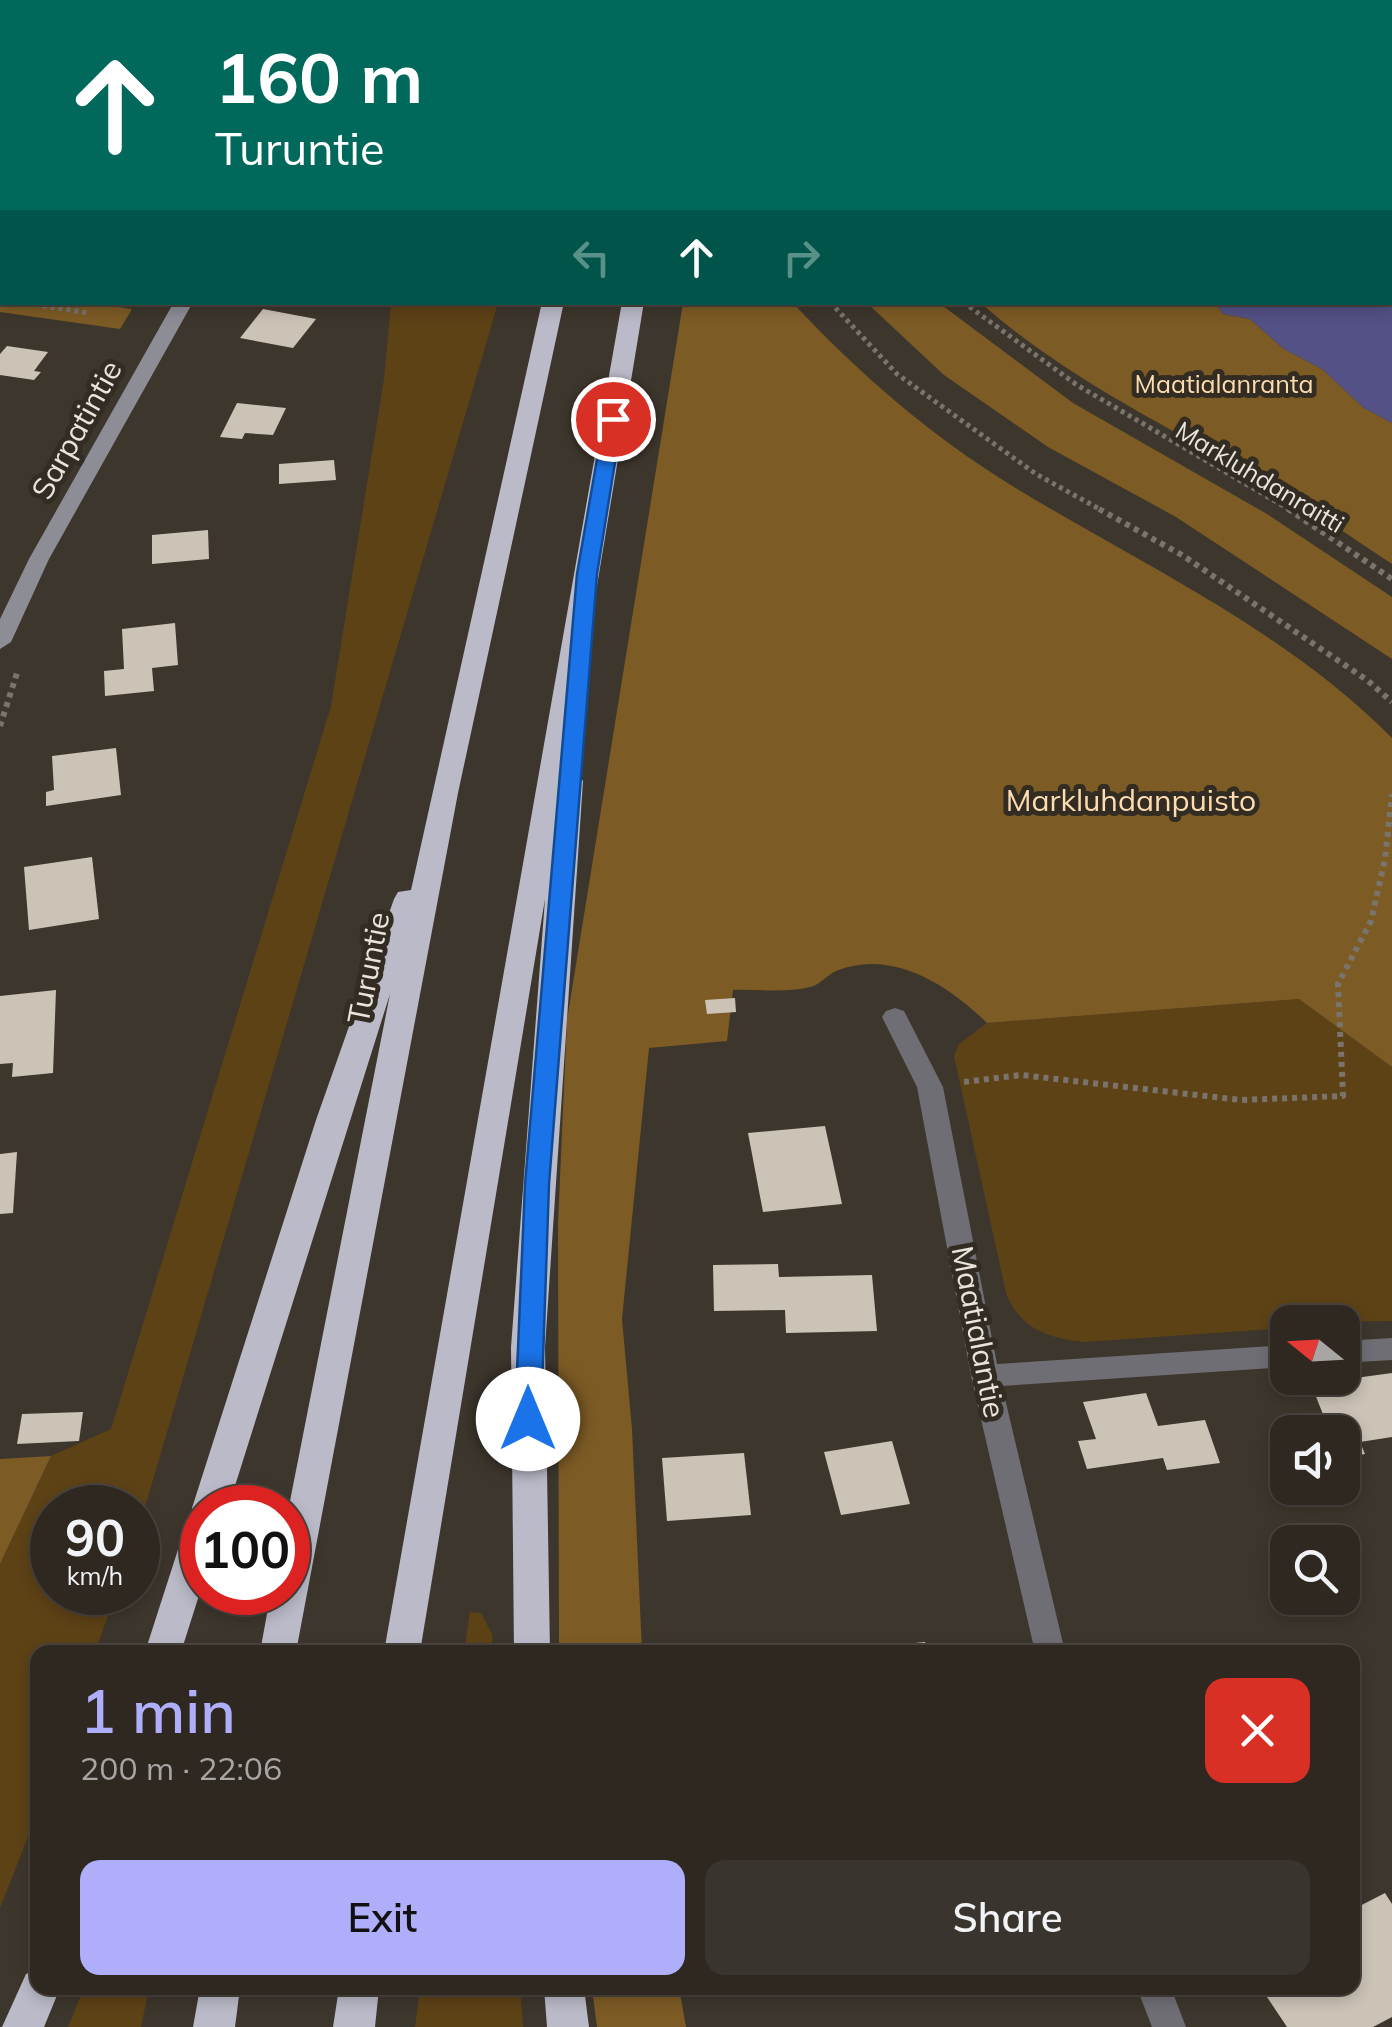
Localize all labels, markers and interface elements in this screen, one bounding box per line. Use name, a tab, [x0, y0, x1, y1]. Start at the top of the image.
text: 160 m	[215, 33, 423, 121]
icon: ahead	[50, 40, 180, 170]
text: Turuntie	[215, 120, 385, 176]
icon: left	[564, 230, 619, 285]
icon: ahead	[669, 230, 724, 285]
icon: right	[774, 230, 829, 285]
street label: Sarpatintie	[22, 353, 130, 506]
park label: Maatialanranta	[1134, 368, 1314, 399]
pin	[571, 377, 656, 462]
icon: arrive	[586, 392, 641, 447]
street label: Markluhdanraitti	[1170, 414, 1350, 539]
park label: Markluhdanpuisto	[1006, 781, 1256, 819]
street label: Turuntie	[339, 909, 397, 1027]
street label: Maatialantie	[944, 1243, 1014, 1421]
north arrow	[1270, 1305, 1360, 1395]
map controls	[1270, 1305, 1360, 1615]
position arrow	[476, 1367, 580, 1471]
button: sound	[1270, 1415, 1360, 1505]
speed limit sign: 100	[180, 1485, 310, 1615]
text: 90	[65, 1506, 125, 1569]
button: search	[1270, 1525, 1360, 1615]
text: km/h	[67, 1560, 123, 1591]
text: 1 min	[80, 1673, 236, 1748]
button: close	[1205, 1678, 1310, 1783]
text: 200 m · 22:06	[80, 1748, 282, 1788]
button: Exit	[80, 1860, 685, 1975]
button: Share	[705, 1860, 1310, 1975]

